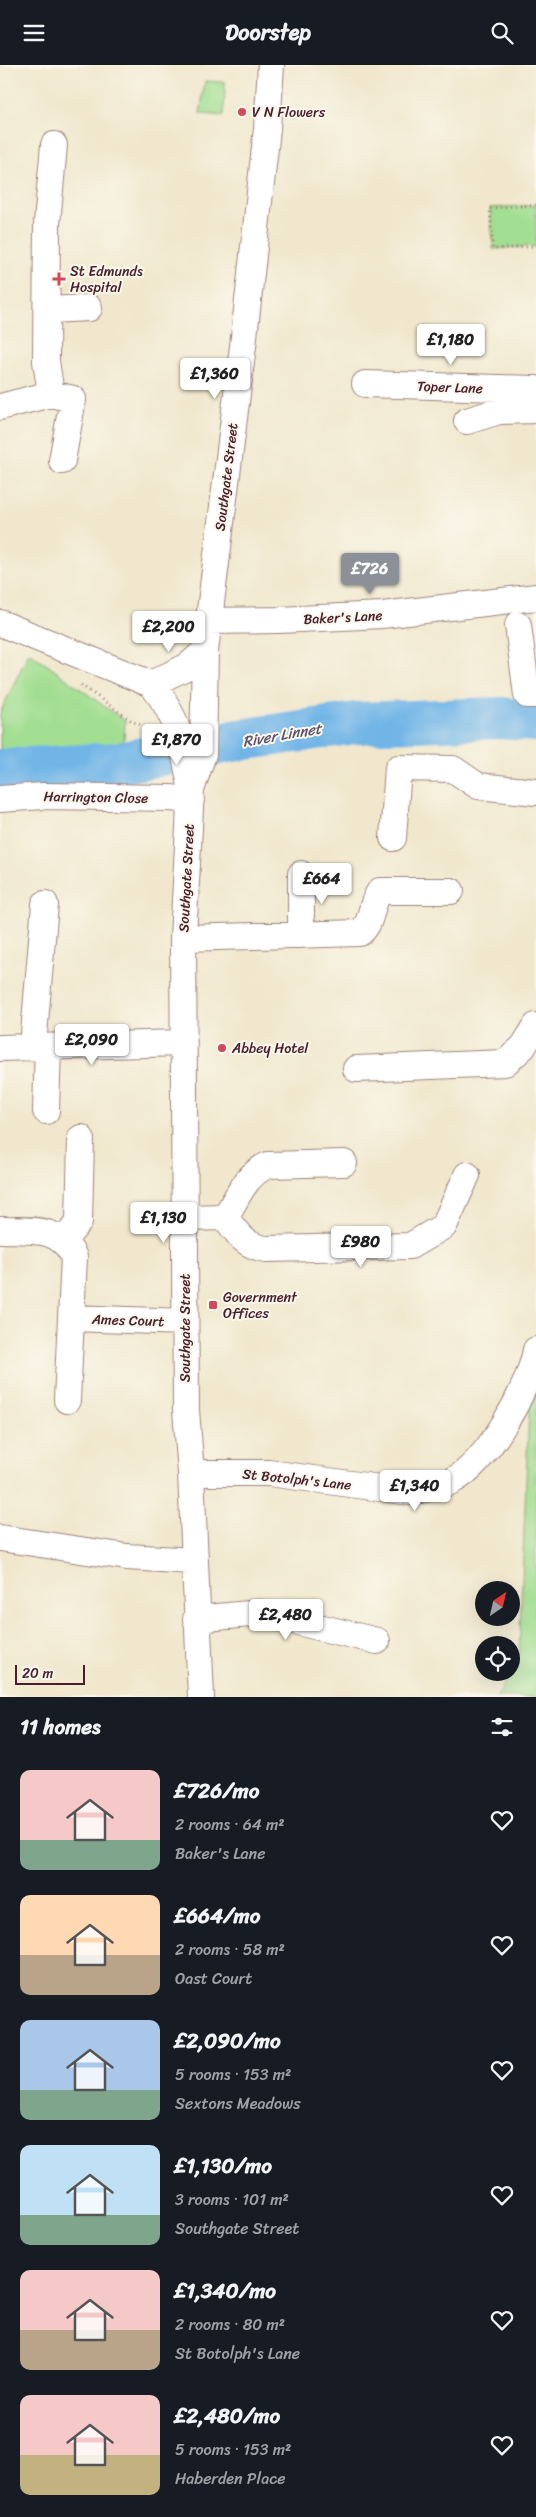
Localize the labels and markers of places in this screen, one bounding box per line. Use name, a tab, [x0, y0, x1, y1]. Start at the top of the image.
place label: V N Flowers	[252, 100, 326, 125]
marker: V N Flowers	[236, 106, 248, 118]
place label: St Edmunds Hospital	[70, 259, 143, 300]
marker: St Edmunds Hospital	[52, 272, 66, 286]
pin: £1,180	[410, 323, 492, 366]
pin: £1,360	[174, 357, 256, 400]
pin: £726	[340, 553, 400, 595]
pin: £2,200	[128, 611, 210, 653]
pin: £1,870	[136, 723, 218, 766]
pin: £664	[292, 863, 352, 905]
pin: £2,090	[51, 1023, 133, 1066]
place label: Abbey Hotel	[231, 1036, 309, 1061]
marker: Abbey Hotel	[216, 1042, 228, 1054]
pin: £1,130	[123, 1201, 205, 1244]
pin: £980	[331, 1225, 391, 1268]
place label: Government Offices	[223, 1285, 298, 1326]
marker: Government Offices	[207, 1299, 219, 1311]
pin: £1,340	[374, 1469, 456, 1512]
pin: £2,480	[245, 1599, 327, 1641]

